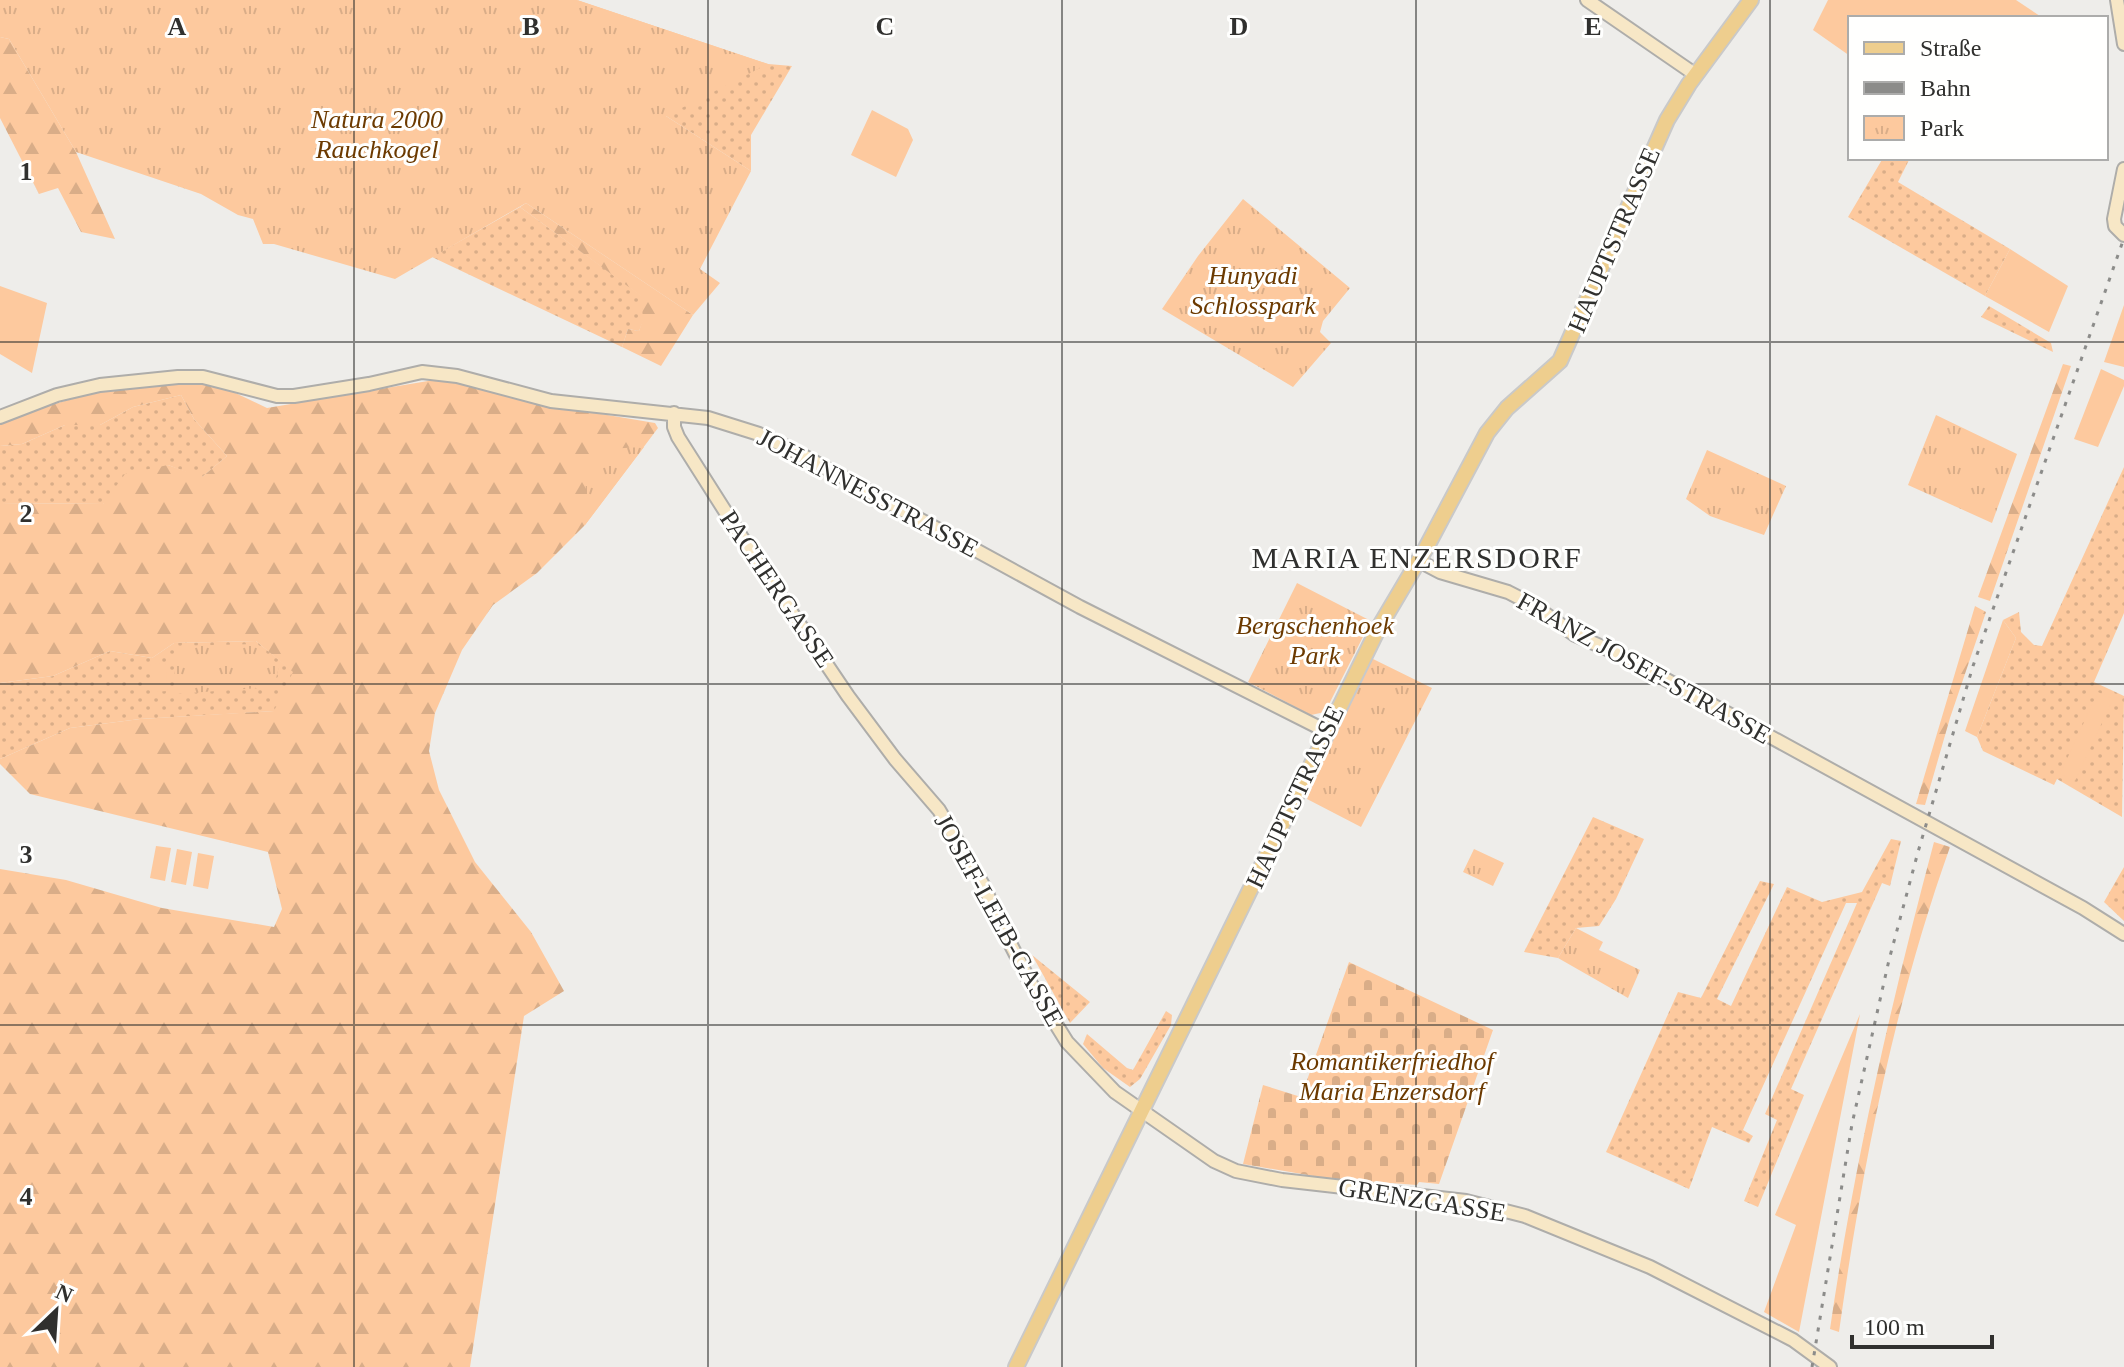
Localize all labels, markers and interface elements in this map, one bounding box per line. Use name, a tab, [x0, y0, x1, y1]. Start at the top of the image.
text: A	[168, 12, 187, 41]
text: B	[522, 12, 540, 41]
text: C	[876, 12, 894, 41]
text: D	[1230, 12, 1248, 41]
text: E	[1584, 12, 1602, 41]
legend	[1848, 16, 2108, 160]
text: Straße	[1920, 35, 1981, 61]
text: Bahn	[1920, 75, 1971, 101]
park label: Natura 2000 Rauchkogel	[310, 105, 443, 164]
text: Park	[1920, 115, 1964, 141]
street label: HAUPTSTRASSE	[1562, 143, 1666, 337]
text: 1	[20, 157, 33, 186]
park label: Hunyadi Schlosspark	[1190, 261, 1316, 320]
street label: JOHANNESSTRASSE	[753, 423, 983, 563]
text: 2	[20, 499, 33, 528]
street label: PACHERGASSE	[714, 505, 840, 673]
district label: MARIA ENZERSDORF	[1251, 541, 1583, 574]
street label: FRANZ JOSEF-STRASSE	[1512, 586, 1776, 750]
park label: Bergschenhoek Park	[1236, 611, 1394, 670]
street label: HAUPTSTRASSE	[1240, 701, 1350, 893]
street label: JOSEF-LEEB-GASSE	[929, 809, 1069, 1031]
text: 3	[20, 840, 33, 869]
park label: Romantikerfriedhof Maria Enzersdorf	[1289, 1047, 1498, 1106]
street label: GRENZGASSE	[1336, 1172, 1508, 1228]
text: 4	[20, 1182, 33, 1211]
north arrow	[16, 1271, 96, 1351]
text: N	[52, 1279, 77, 1308]
scale bar	[1852, 1299, 1992, 1349]
text: 100 m	[1864, 1314, 1925, 1340]

